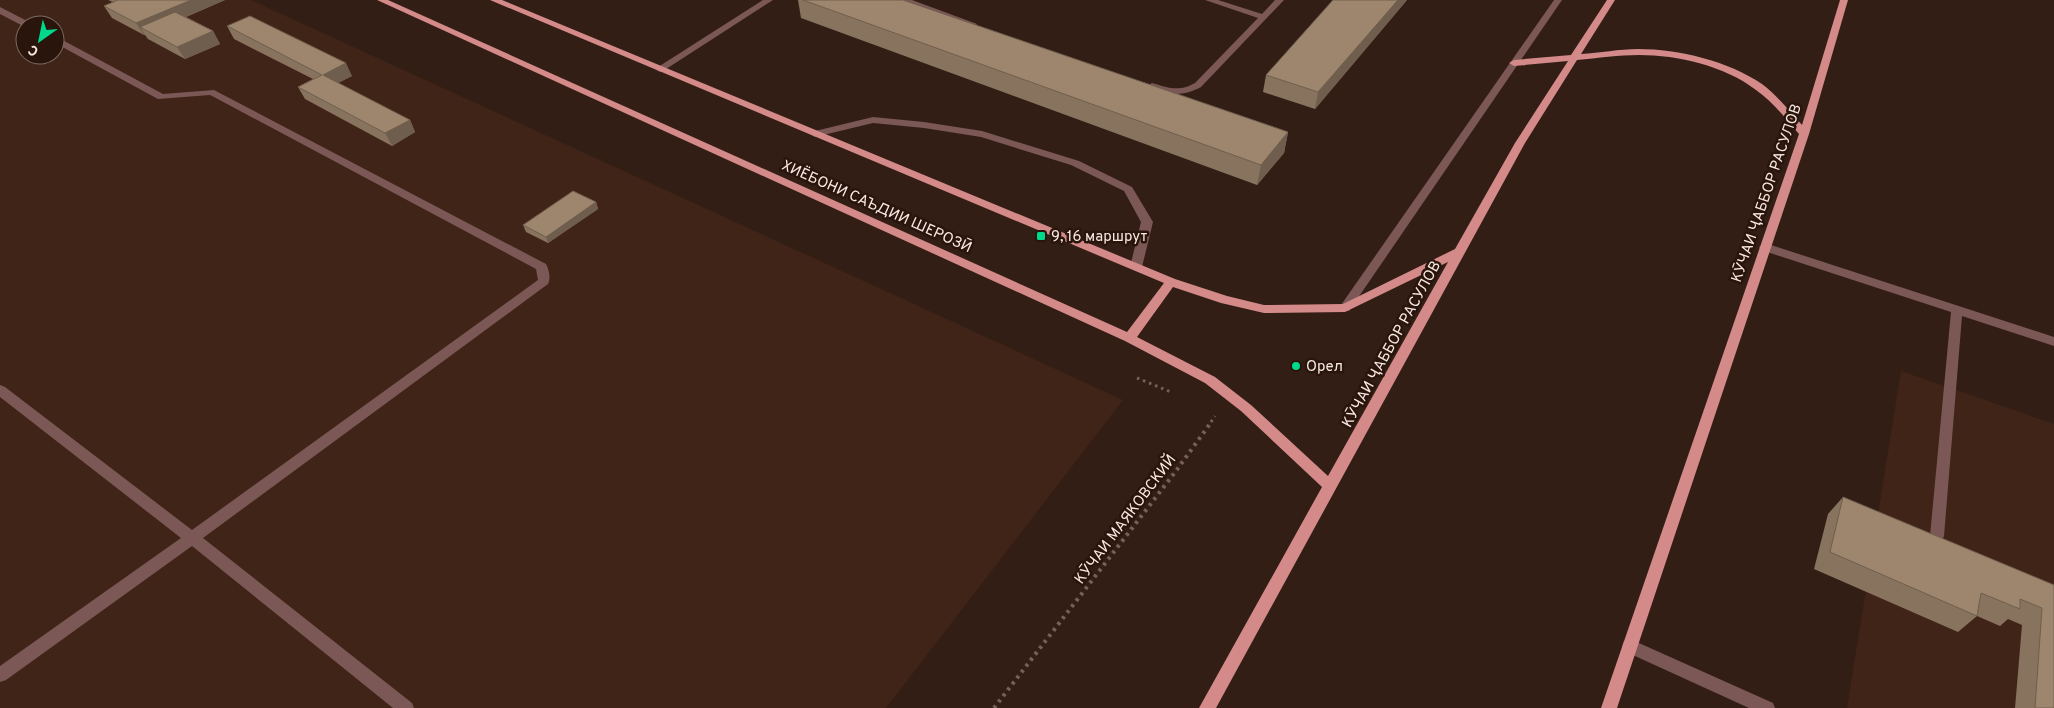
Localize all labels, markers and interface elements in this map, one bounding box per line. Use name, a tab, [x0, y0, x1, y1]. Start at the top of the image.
north arrow	[15, 15, 65, 65]
text: С	[25, 40, 42, 59]
street label: КӮЧАИ ҶАББОР РАСУЛОВ	[1727, 101, 1807, 285]
street label: ХИЁБОНИ САЪДИИ ШЕРОЗӢ	[778, 156, 975, 258]
place label: 9, 16 маршрут	[1051, 228, 1148, 247]
marker: 9, 16 маршрут	[1035, 230, 1047, 242]
street label: КӮЧАИ ҶАББОР РАСУЛОВ	[1338, 258, 1446, 431]
place label: Орел	[1306, 358, 1343, 377]
marker: Орел	[1290, 360, 1302, 372]
street label: КӮЧАИ МАЯКОВСКИЙ	[1070, 450, 1181, 589]

